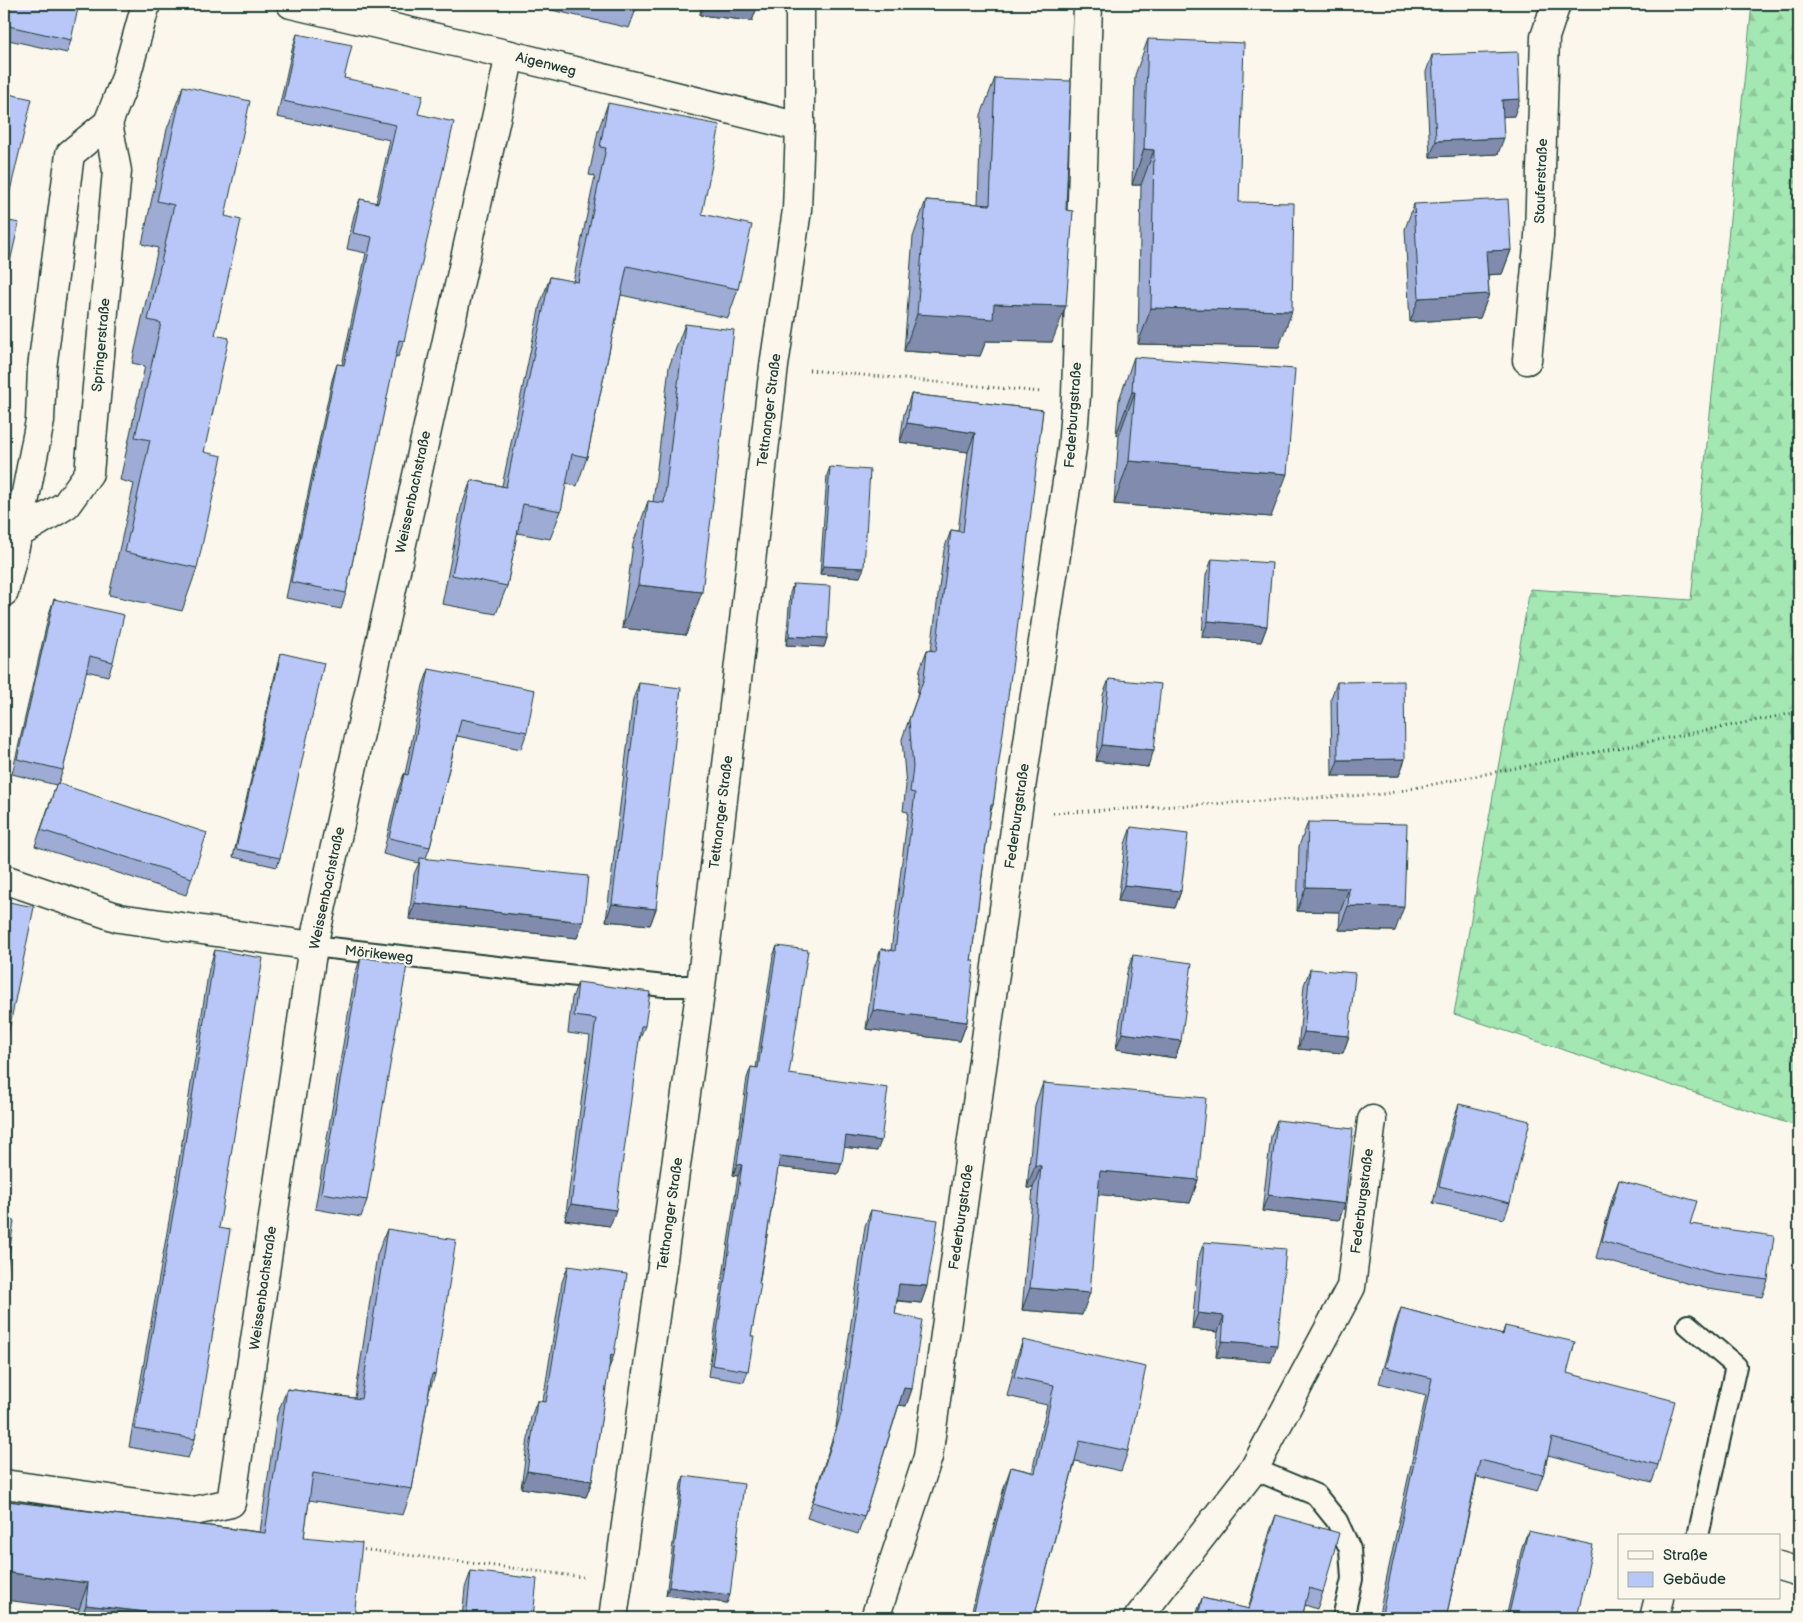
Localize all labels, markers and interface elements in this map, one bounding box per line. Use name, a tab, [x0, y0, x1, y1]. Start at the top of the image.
street label: Aigenweg	[514, 48, 578, 80]
street label: Stauferstraße	[1531, 138, 1551, 224]
street label: Springerstraße	[88, 297, 114, 393]
street label: Tettnanger Straße	[754, 352, 784, 468]
street label: Federburgstraße	[1061, 362, 1085, 468]
street label: Weissenbachstraße	[392, 429, 434, 555]
street label: Tettnanger Straße	[706, 754, 736, 870]
street label: Federburgstraße	[1001, 762, 1033, 870]
street label: Weissenbachstraße	[306, 825, 348, 951]
street label: Mörikeweg	[344, 942, 414, 966]
street label: Federburgstraße	[1347, 1147, 1377, 1255]
street label: Tettnanger Straße	[654, 1156, 686, 1272]
street label: Federburgstraße	[945, 1163, 977, 1271]
street label: Weissenbachstraße	[246, 1225, 280, 1351]
legend	[1618, 1534, 1780, 1600]
text: Straße	[1663, 1546, 1708, 1565]
text: Gebäude	[1663, 1570, 1726, 1589]

